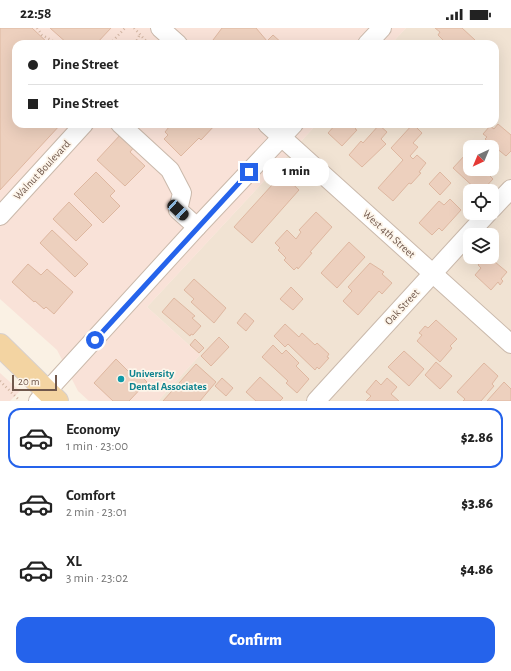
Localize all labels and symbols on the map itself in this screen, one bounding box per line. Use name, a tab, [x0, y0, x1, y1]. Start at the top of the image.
street label: Walnut Boulevard	[12, 138, 72, 202]
north arrow	[463, 140, 499, 176]
callout: 1 min	[263, 158, 329, 186]
route end	[240, 163, 258, 181]
car	[165, 197, 191, 223]
street label: West 4th Street	[361, 208, 418, 261]
street label: Oak Street	[383, 287, 422, 327]
route start	[86, 331, 104, 349]
place label: University Dental Associates	[129, 368, 207, 392]
scale bar	[12, 373, 57, 392]
marker: University Dental Associates	[116, 374, 126, 384]

